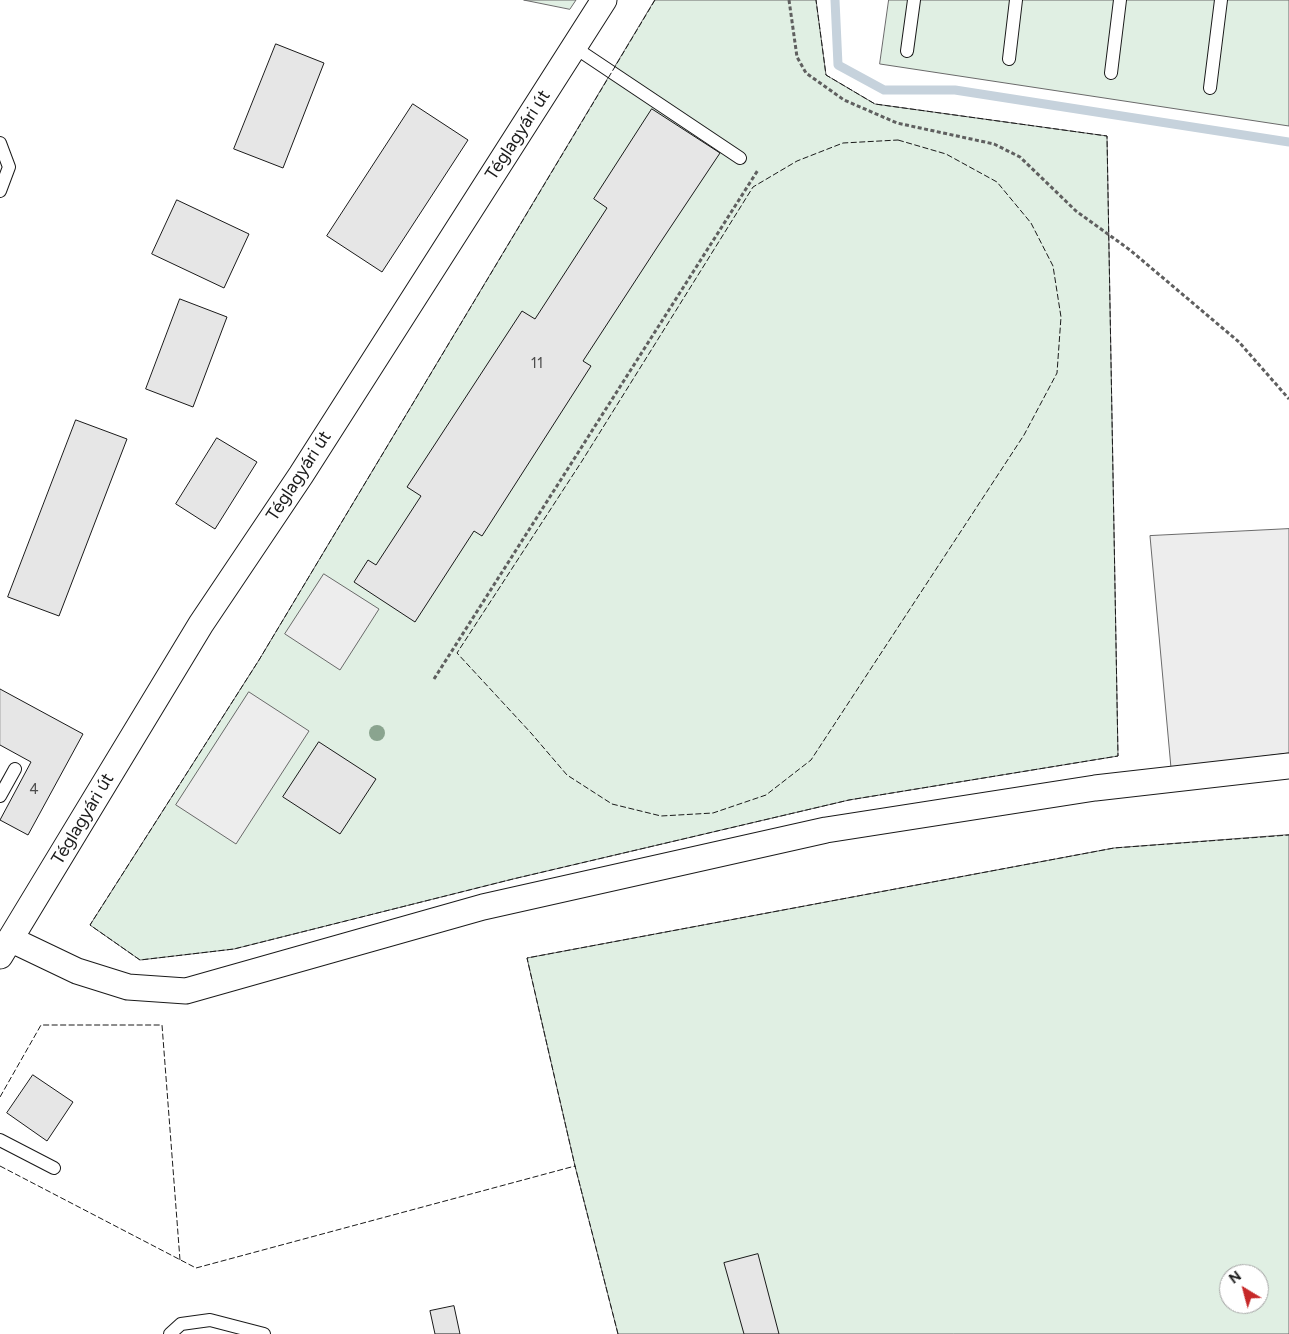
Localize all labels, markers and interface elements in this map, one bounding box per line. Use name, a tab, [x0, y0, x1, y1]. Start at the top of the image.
street label: Téglagyári út	[481, 86, 555, 184]
house number: 11	[531, 355, 543, 373]
street label: Téglagyári út	[262, 427, 336, 525]
street label: Téglagyári út	[47, 769, 119, 869]
house number: 4	[29, 781, 39, 799]
north arrow	[1219, 1264, 1269, 1314]
text: N	[1226, 1267, 1245, 1287]

